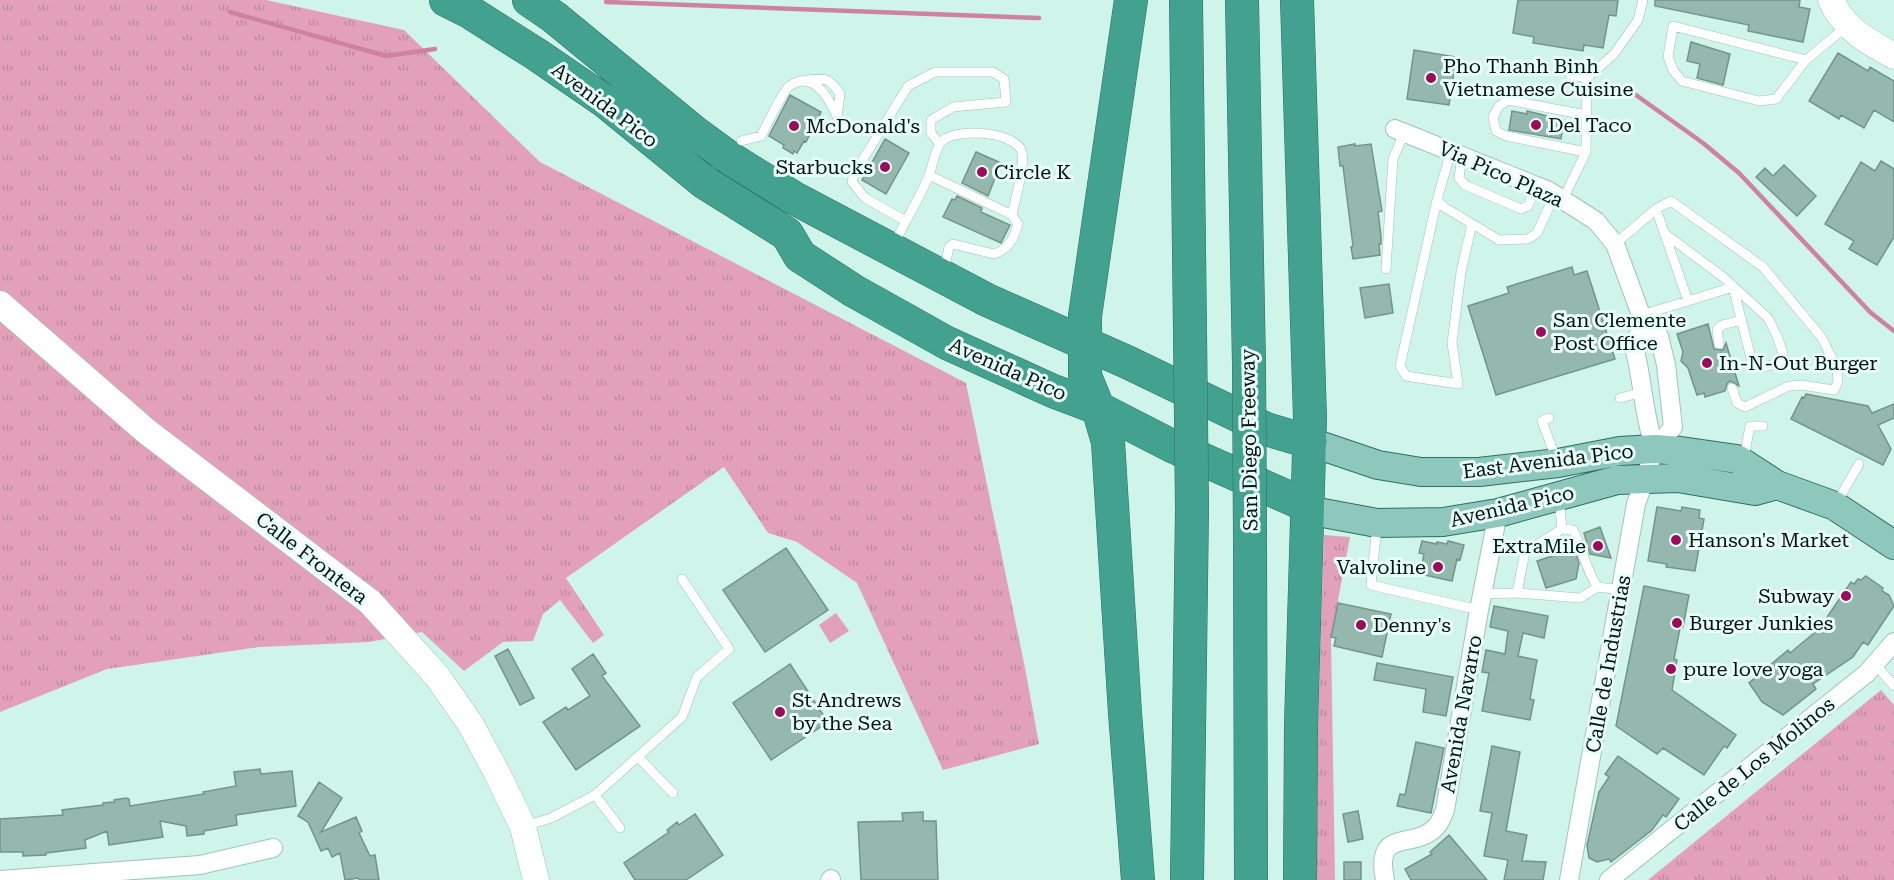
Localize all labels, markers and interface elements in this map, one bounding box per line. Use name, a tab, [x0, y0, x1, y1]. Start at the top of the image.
place label: Pho Thanh Binh Vietnamese Cuisine	[1443, 54, 1633, 101]
street label: Avenida Pico	[547, 57, 663, 153]
marker: Pho Thanh Binh Vietnamese Cuisine	[1424, 71, 1438, 85]
place label: Del Taco	[1548, 113, 1632, 137]
place label: McDonald's	[806, 114, 920, 138]
marker: Del Taco	[1529, 118, 1543, 132]
marker: McDonald's	[787, 119, 801, 133]
street label: Via Pico Plaza	[1435, 136, 1567, 212]
place label: Starbucks	[776, 155, 873, 179]
marker: Starbucks	[878, 160, 892, 174]
place label: Circle K	[994, 160, 1071, 184]
marker: Circle K	[975, 165, 989, 179]
place label: San Clemente Post Office	[1553, 308, 1686, 355]
marker: San Clemente Post Office	[1534, 325, 1548, 339]
street label: Avenida Pico	[945, 332, 1071, 406]
street label: San Diego Freeway	[1235, 348, 1263, 531]
place label: In-N-Out Burger	[1719, 351, 1878, 375]
marker: In-N-Out Burger	[1700, 356, 1714, 370]
street label: East Avenida Pico	[1461, 439, 1635, 483]
street label: Avenida Pico	[1448, 480, 1576, 532]
street label: Calle Frontera	[251, 507, 373, 609]
place label: Hanson's Market	[1688, 528, 1849, 552]
marker: Hanson's Market	[1669, 533, 1683, 547]
place label: ExtraMile	[1492, 534, 1586, 558]
marker: ExtraMile	[1591, 539, 1605, 553]
place label: Valvoline	[1336, 555, 1426, 579]
marker: Valvoline	[1431, 560, 1445, 574]
street label: Calle de Industrias	[1581, 573, 1635, 755]
place label: Subway	[1758, 584, 1834, 608]
marker: Subway	[1839, 589, 1853, 603]
place label: Burger Junkies	[1689, 611, 1833, 635]
place label: Denny's	[1373, 613, 1451, 637]
marker: Burger Junkies	[1670, 616, 1684, 630]
marker: Denny's	[1354, 618, 1368, 632]
street label: Avenida Navarro	[1435, 633, 1487, 795]
place label: pure love yoga	[1683, 657, 1824, 681]
marker: pure love yoga	[1664, 662, 1678, 676]
place label: St Andrews by the Sea	[792, 688, 901, 735]
street label: Calle de Los Molinos	[1669, 692, 1839, 836]
marker: St Andrews by the Sea	[773, 705, 787, 719]

